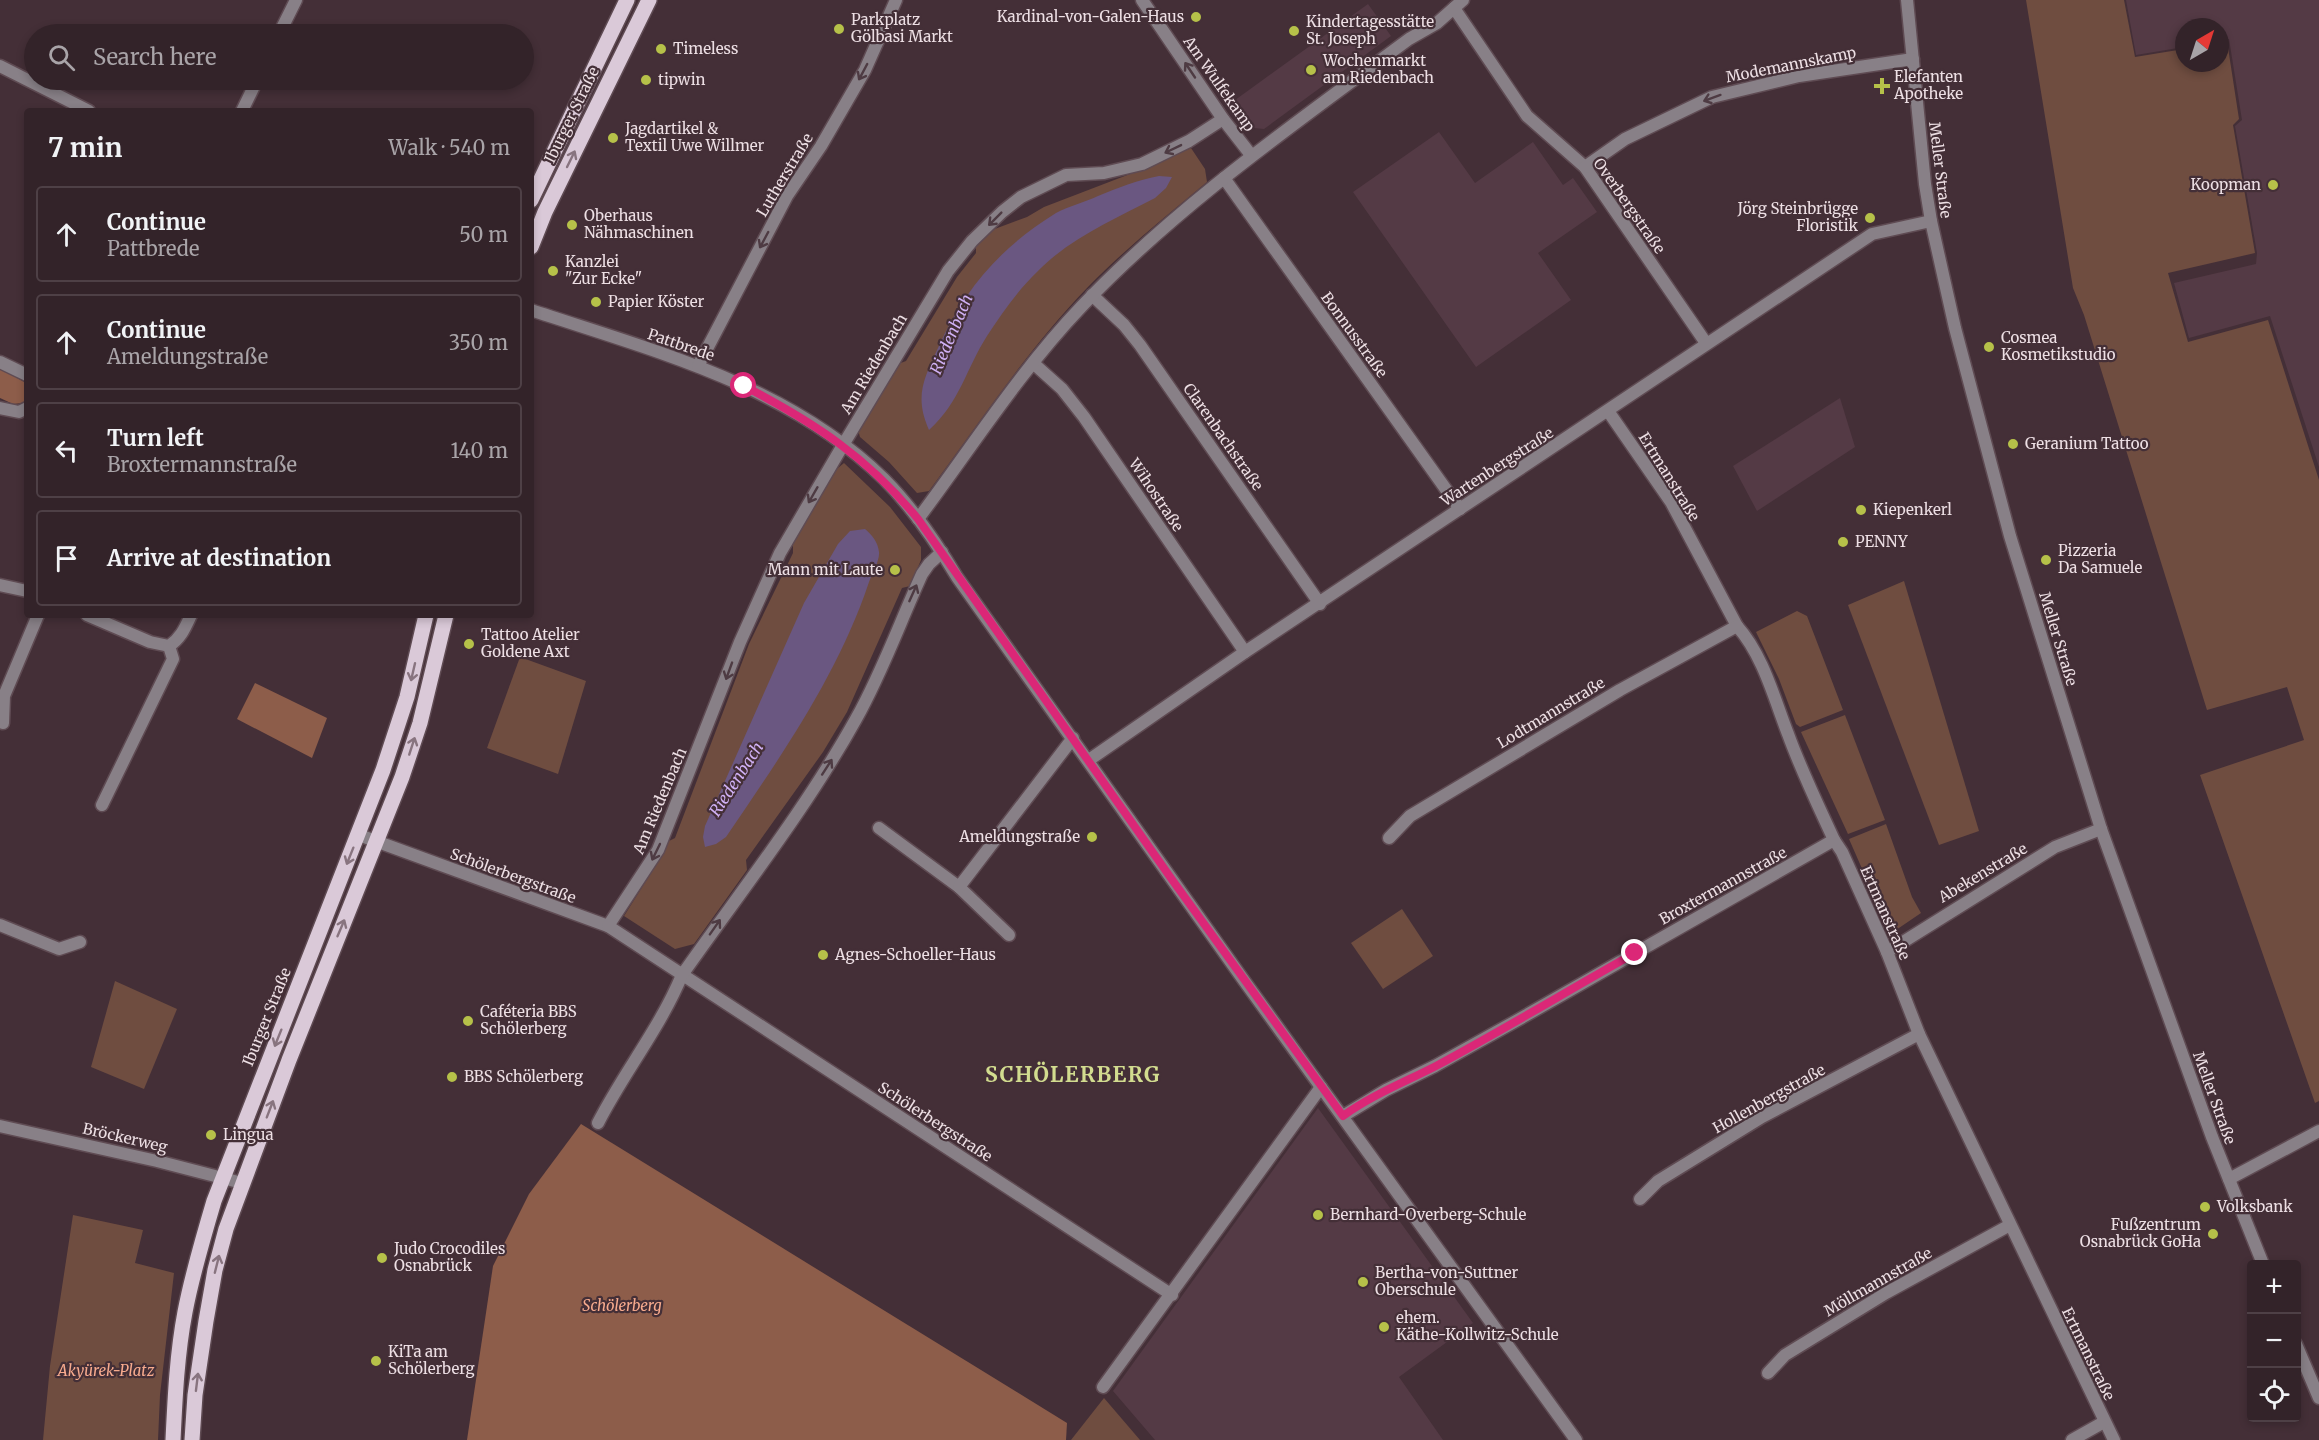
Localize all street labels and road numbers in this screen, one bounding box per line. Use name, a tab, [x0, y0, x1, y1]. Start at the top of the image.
street label: Am Wulfekamp	[1179, 31, 1259, 135]
street label: Modemannskamp	[1724, 43, 1858, 86]
street label: Iburger Straße	[540, 63, 603, 166]
street label: Meller Straße	[1925, 121, 1956, 219]
street label: Lutherstraße	[752, 129, 817, 220]
street label: Overbergstraße	[1589, 154, 1670, 257]
street label: Bonnusstraße	[1317, 288, 1392, 381]
street label: Am Riedenbach	[836, 310, 911, 418]
street label: Pattbrede	[645, 324, 717, 365]
street label: Clarenbachstraße	[1179, 379, 1268, 494]
street label: Wartenbergstraße	[1436, 423, 1557, 511]
street label: Ertmanstraße	[1635, 429, 1704, 525]
street label: Wihostraße	[1124, 454, 1188, 535]
street label: Meller Straße	[2035, 590, 2082, 688]
street label: Lodtmannstraße	[1493, 673, 1608, 752]
street label: Am Riedenbach	[628, 745, 691, 858]
street label: Abekenstraße	[1934, 839, 2031, 907]
street label: Broxtermannstraße	[1656, 843, 1790, 928]
street label: Schölerbergstraße	[448, 844, 579, 907]
street label: Ertmanstraße	[1856, 863, 1915, 963]
street label: Iburger Straße	[238, 965, 295, 1069]
street label: Meller Straße	[2189, 1049, 2240, 1147]
street label: Hollenbergstraße	[1709, 1060, 1828, 1137]
street label: Schölerbergstraße	[875, 1078, 996, 1166]
street label: Bröckerweg	[81, 1119, 169, 1157]
street label: Möllmannstraße	[1820, 1243, 1935, 1320]
street label: Ertmanstraße	[2058, 1304, 2119, 1403]

